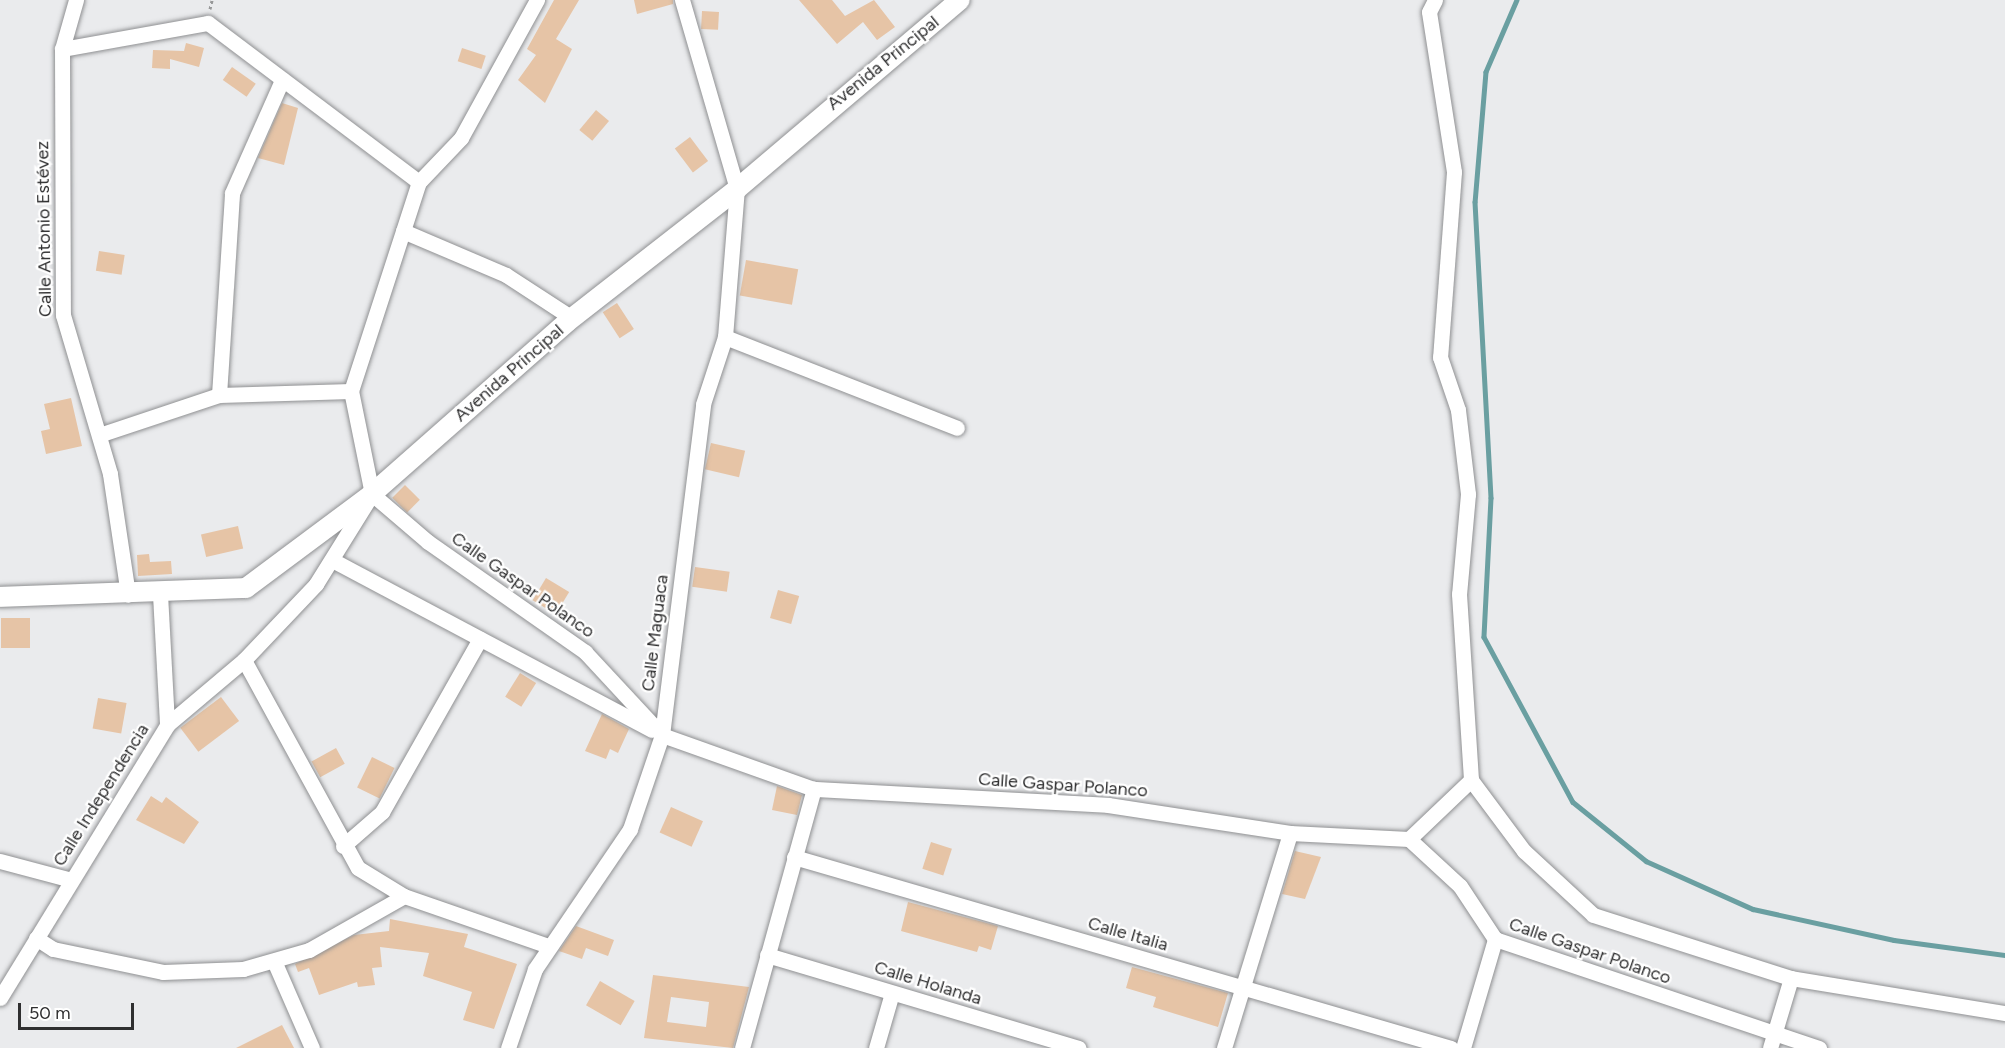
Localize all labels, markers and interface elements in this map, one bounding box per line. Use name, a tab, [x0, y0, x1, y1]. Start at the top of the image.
street label: Avenida Principal	[823, 11, 943, 115]
street label: Calle Antonio Estévez	[32, 141, 56, 317]
street label: Avenida Principal	[450, 320, 568, 426]
street label: Calle Gaspar Polanco	[447, 527, 599, 643]
street label: Calle Maguaca	[637, 573, 673, 693]
street label: Calle Independencia	[48, 720, 154, 870]
street label: Calle Gaspar Polanco	[977, 768, 1149, 802]
street label: Calle Italia	[1085, 912, 1171, 956]
street label: Calle Gaspar Polanco	[1506, 913, 1674, 989]
street label: Calle Holanda	[872, 956, 984, 1010]
scale bar	[21, 991, 136, 1029]
text: 50 m	[29, 1002, 71, 1024]

